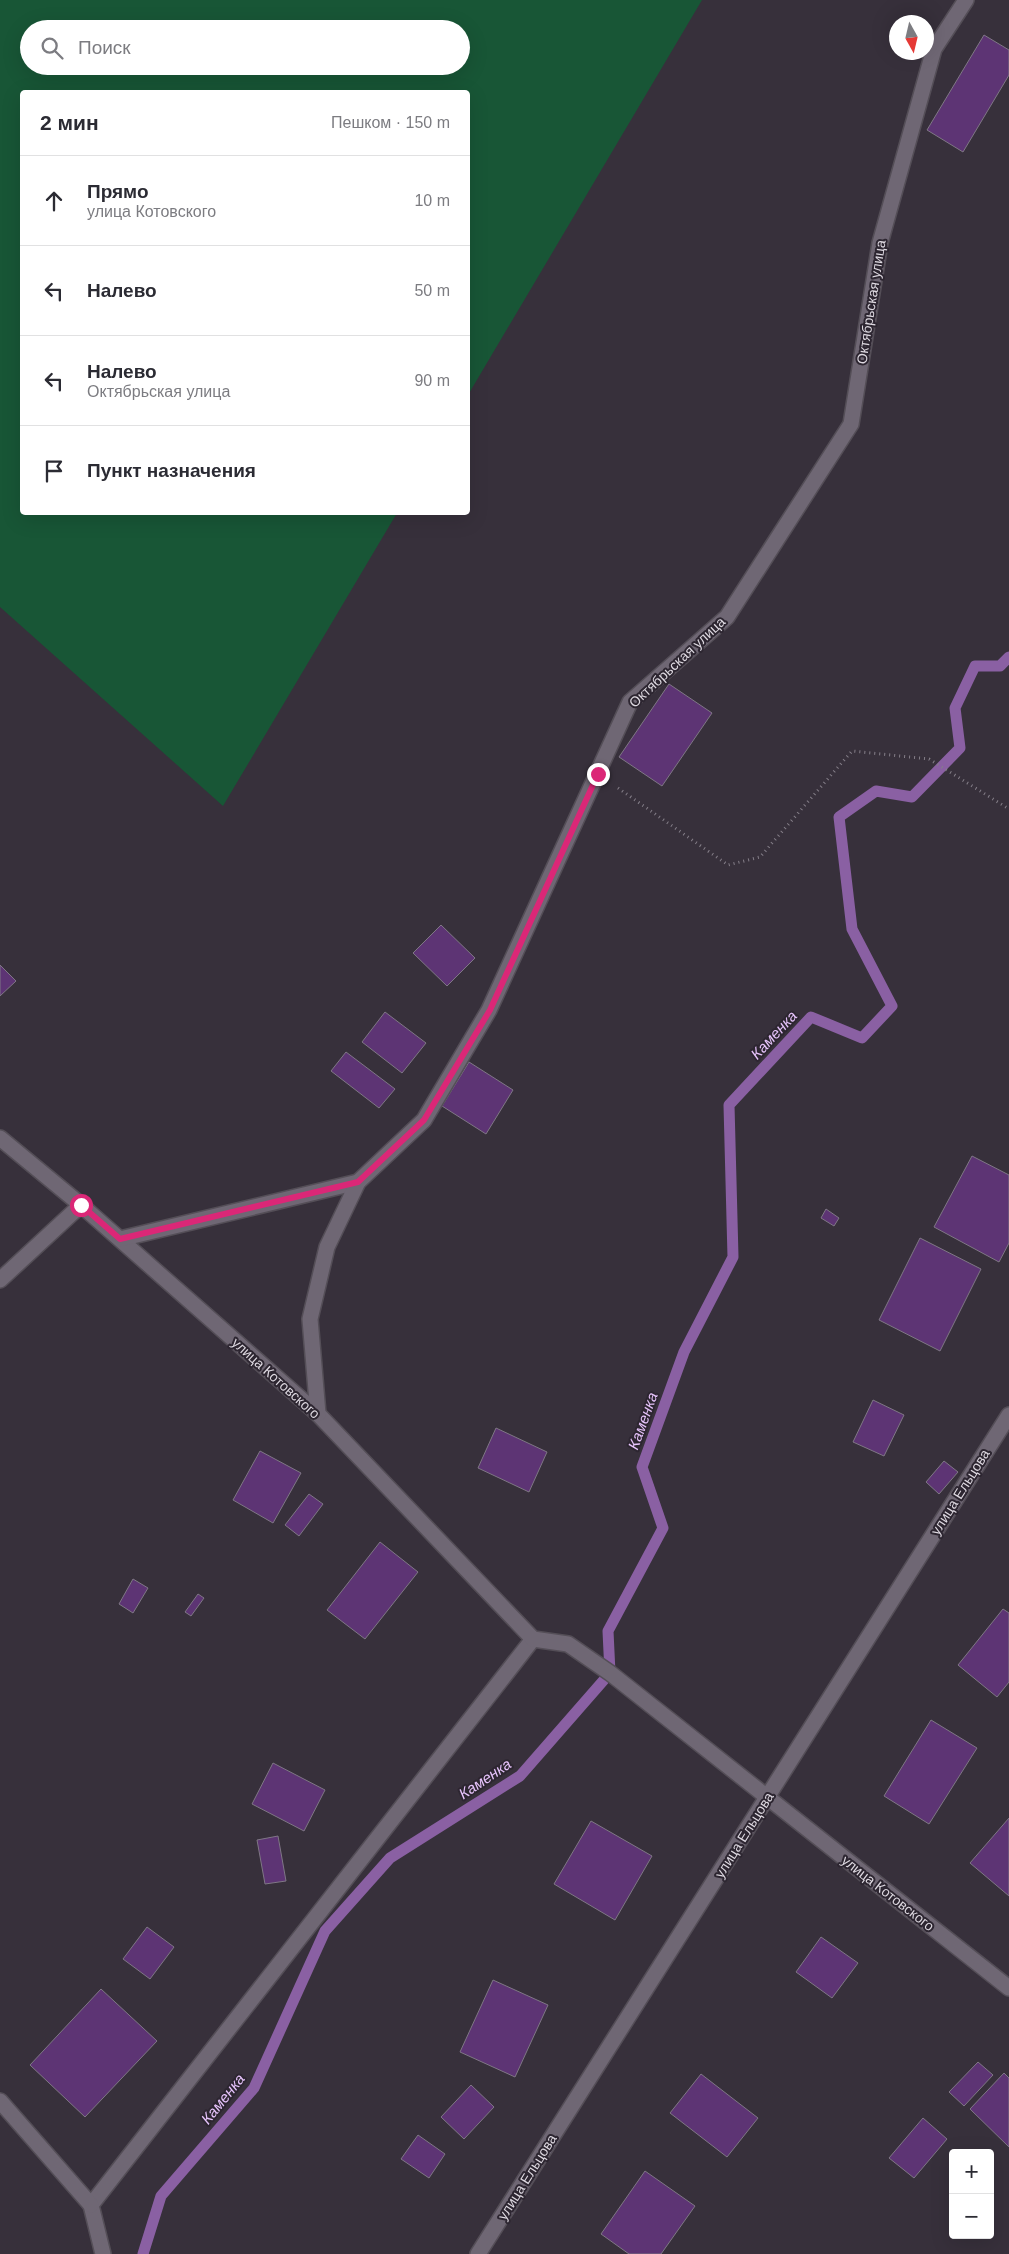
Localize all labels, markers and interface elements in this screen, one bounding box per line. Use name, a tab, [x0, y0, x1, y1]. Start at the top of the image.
north arrow	[889, 15, 934, 60]
search box	[20, 20, 470, 75]
icon: search	[38, 34, 66, 62]
text: Поиск	[78, 37, 131, 58]
text: 2 мин	[40, 111, 99, 134]
text: Пешком · 150 m	[331, 114, 450, 131]
text: Прямо	[87, 181, 149, 202]
icon: ahead	[40, 187, 68, 215]
text: 10 m	[414, 192, 450, 209]
text: улица Котовского	[87, 203, 216, 220]
street label: Октябрьская улица	[853, 239, 889, 365]
icon: left	[40, 277, 68, 305]
text: Налево	[87, 280, 157, 301]
text: 50 m	[414, 282, 450, 299]
text: Налево	[87, 361, 157, 382]
icon: left	[40, 367, 68, 395]
text: 90 m	[414, 372, 450, 389]
text: Октябрьская улица	[87, 383, 230, 400]
icon: arrive	[40, 457, 68, 485]
text: Пункт назначения	[87, 460, 256, 481]
street label: Октябрьская улица	[626, 613, 728, 711]
route end	[587, 763, 610, 786]
water label: Каменка	[747, 1007, 800, 1062]
route start	[70, 1194, 93, 1217]
street label: улица Котовского	[229, 1334, 323, 1422]
water label: Каменка	[624, 1390, 661, 1452]
street label: улица Ельцова	[927, 1446, 993, 1538]
water label: Каменка	[455, 1755, 514, 1802]
street label: улица Ельцова	[711, 1789, 777, 1881]
street label: улица Котовского	[839, 1852, 938, 1934]
water label: Каменка	[197, 2070, 248, 2127]
street label: улица Ельцова	[494, 2131, 560, 2223]
map controls	[949, 2149, 994, 2239]
button: +	[949, 2149, 994, 2194]
button: −	[949, 2194, 994, 2239]

